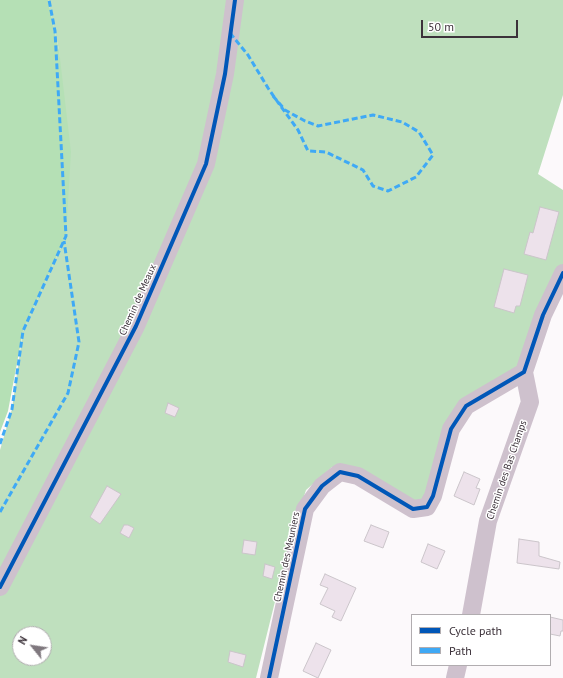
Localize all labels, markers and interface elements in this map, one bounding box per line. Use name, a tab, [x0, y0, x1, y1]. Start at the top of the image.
scale bar	[423, 12, 520, 38]
text: 50 m	[428, 19, 454, 34]
street label: Chemin de Meaux	[117, 262, 159, 338]
street label: Chemin des Bas Champs	[484, 419, 530, 521]
street label: Chemin des Meuniers	[272, 511, 302, 603]
legend	[411, 614, 551, 666]
text: Cycle path	[449, 623, 502, 638]
north arrow	[12, 626, 52, 666]
text: N	[15, 634, 30, 647]
text: Path	[449, 643, 472, 658]

